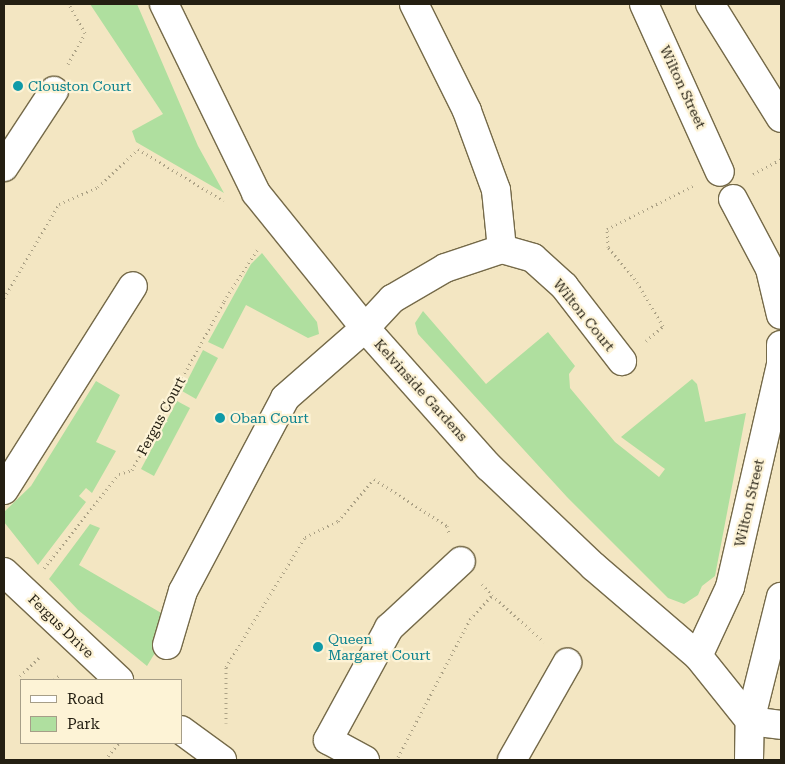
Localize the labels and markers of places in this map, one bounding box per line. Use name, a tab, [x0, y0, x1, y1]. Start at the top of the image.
place label: Clouston Court	[28, 78, 131, 94]
marker: Clouston Court	[12, 80, 24, 92]
place label: Oban Court	[230, 410, 309, 426]
marker: Oban Court	[214, 412, 226, 424]
place label: Queen Margaret Court	[328, 631, 430, 664]
marker: Queen Margaret Court	[312, 641, 324, 653]

